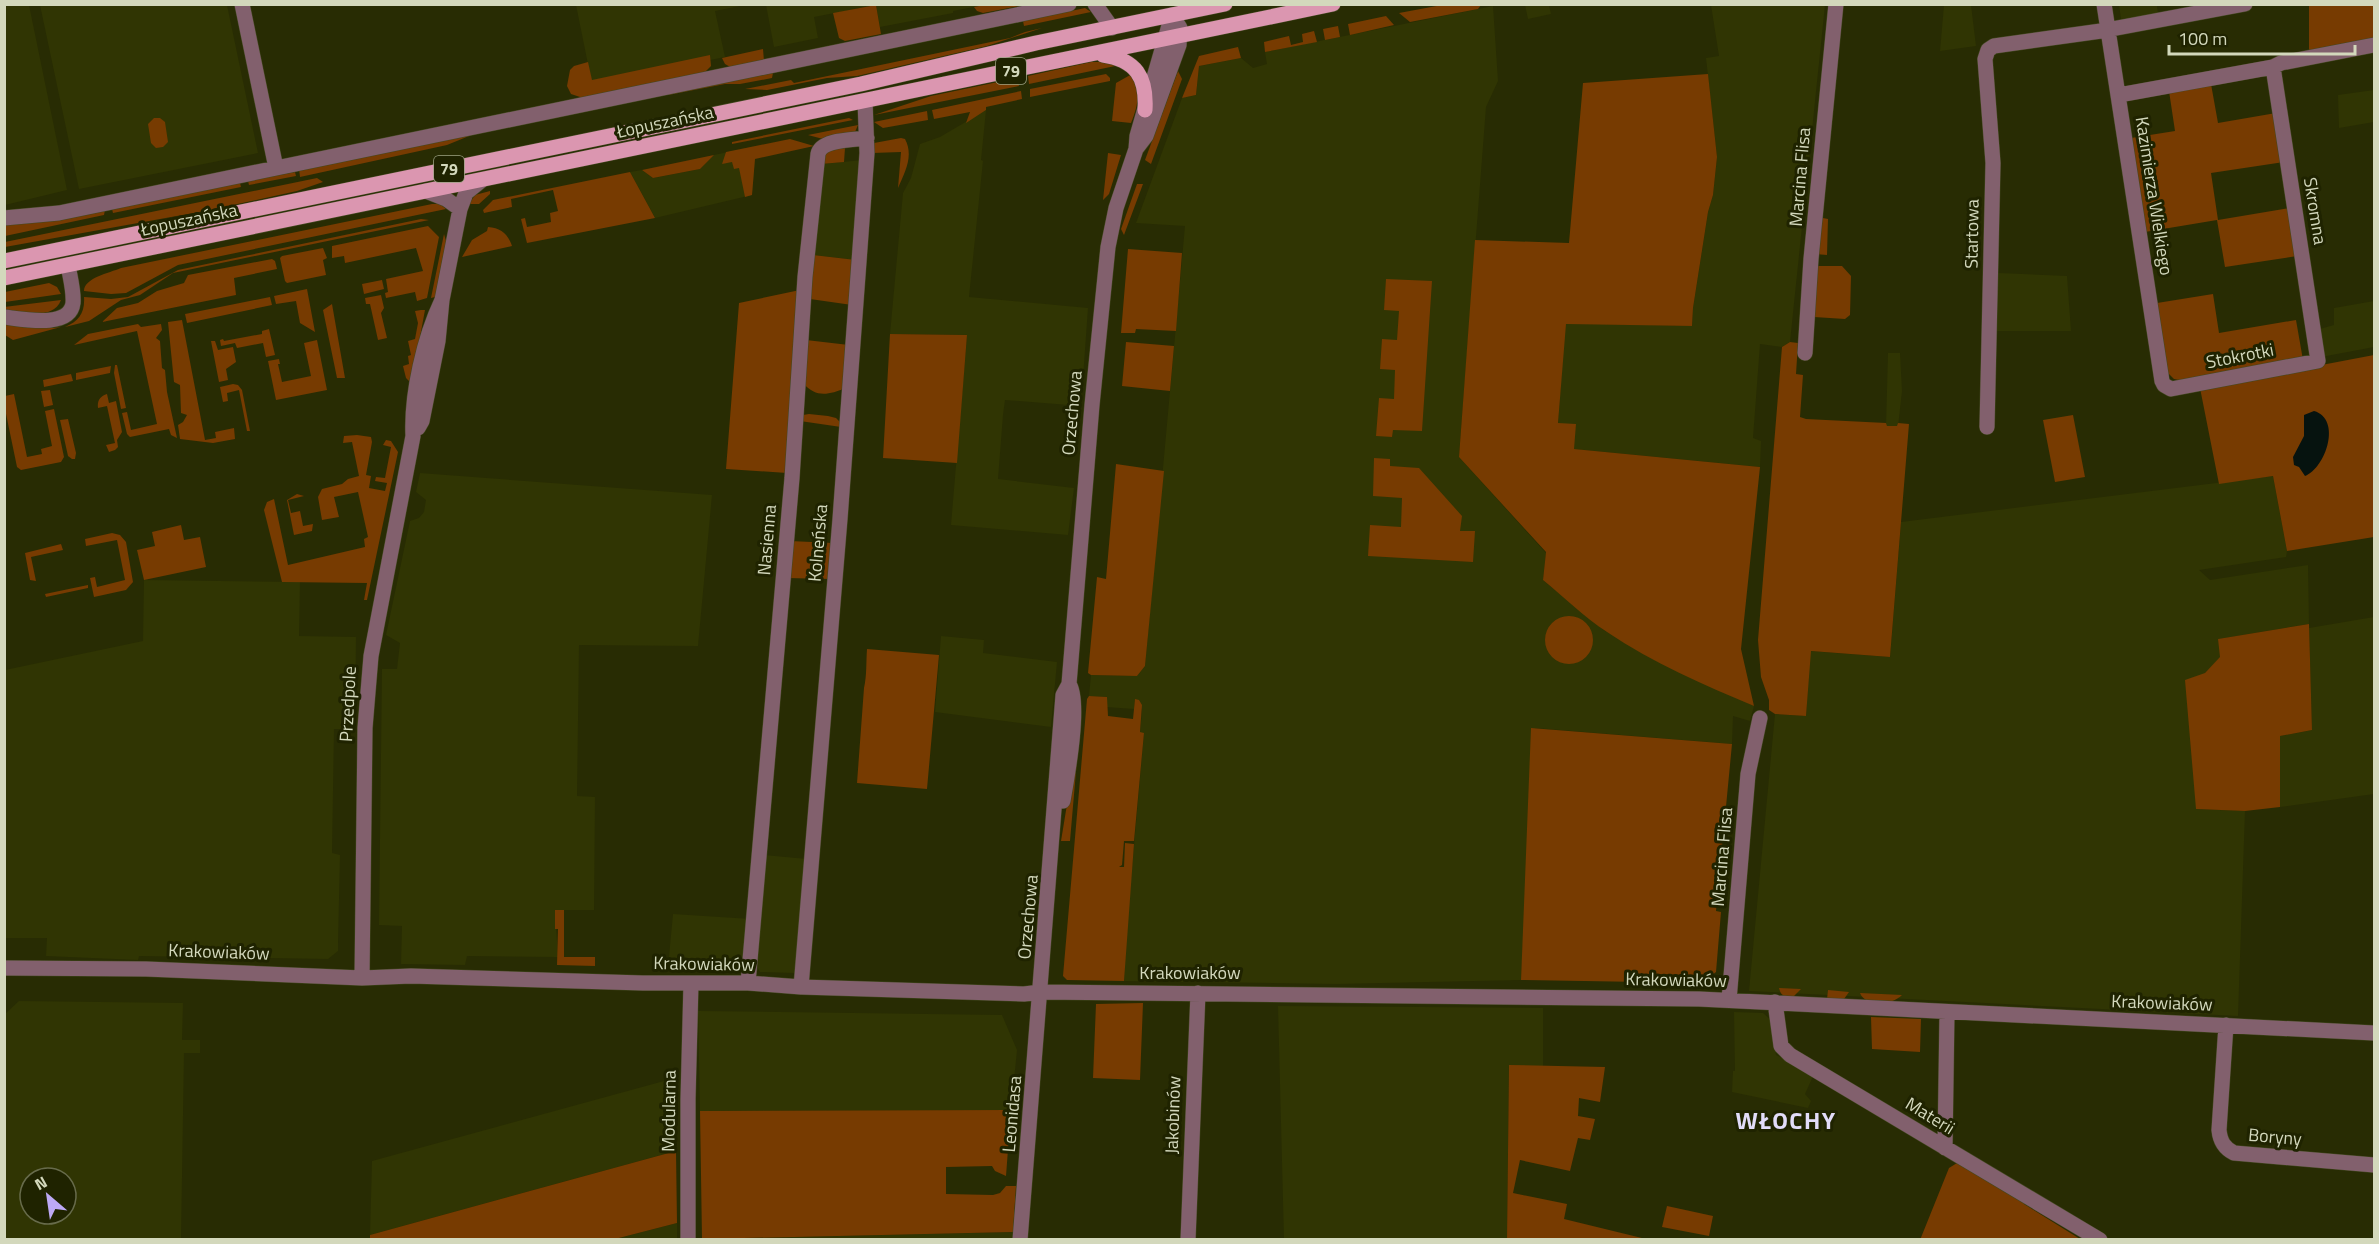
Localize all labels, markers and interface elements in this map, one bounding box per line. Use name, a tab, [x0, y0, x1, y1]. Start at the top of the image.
scale bar	[2169, 18, 2355, 56]
text: 100 m	[2178, 25, 2227, 52]
road number: 79	[996, 58, 1026, 84]
street label: Łopuszańska	[613, 98, 716, 145]
street label: Kazimierza Wielkiego	[2129, 115, 2180, 277]
street label: Marcina Flisa	[1782, 126, 1817, 228]
road number: 79	[434, 156, 464, 182]
street label: Skromna	[2297, 175, 2334, 246]
street label: Łopuszańska	[137, 196, 240, 243]
street label: Startowa	[1957, 199, 1986, 269]
street label: Stokrotki	[2204, 336, 2276, 375]
street label: Orzechowa	[1054, 369, 1089, 456]
street label: Nasienna	[750, 503, 783, 576]
street label: Kolneńska	[801, 503, 834, 583]
street label: Przedpole	[332, 665, 363, 743]
street label: Marcina Flisa	[1704, 806, 1739, 908]
street label: Orzechowa	[1010, 873, 1045, 960]
street label: Krakowiaków	[168, 936, 270, 967]
street label: Krakowiaków	[653, 949, 755, 978]
street label: Krakowiaków	[1139, 959, 1241, 986]
street label: Krakowiaków	[1625, 965, 1727, 994]
street label: Krakowiaków	[2111, 987, 2213, 1018]
street label: Modularna	[654, 1070, 683, 1152]
street label: Leonidasa	[995, 1075, 1028, 1153]
street label: Jakobinów	[1158, 1075, 1187, 1155]
street label: Materii	[1900, 1090, 1960, 1141]
district label: WŁOCHY	[1735, 1102, 1837, 1138]
street label: Boryny	[2247, 1121, 2303, 1152]
north arrow	[18, 1166, 78, 1226]
text: N	[30, 1170, 51, 1196]

